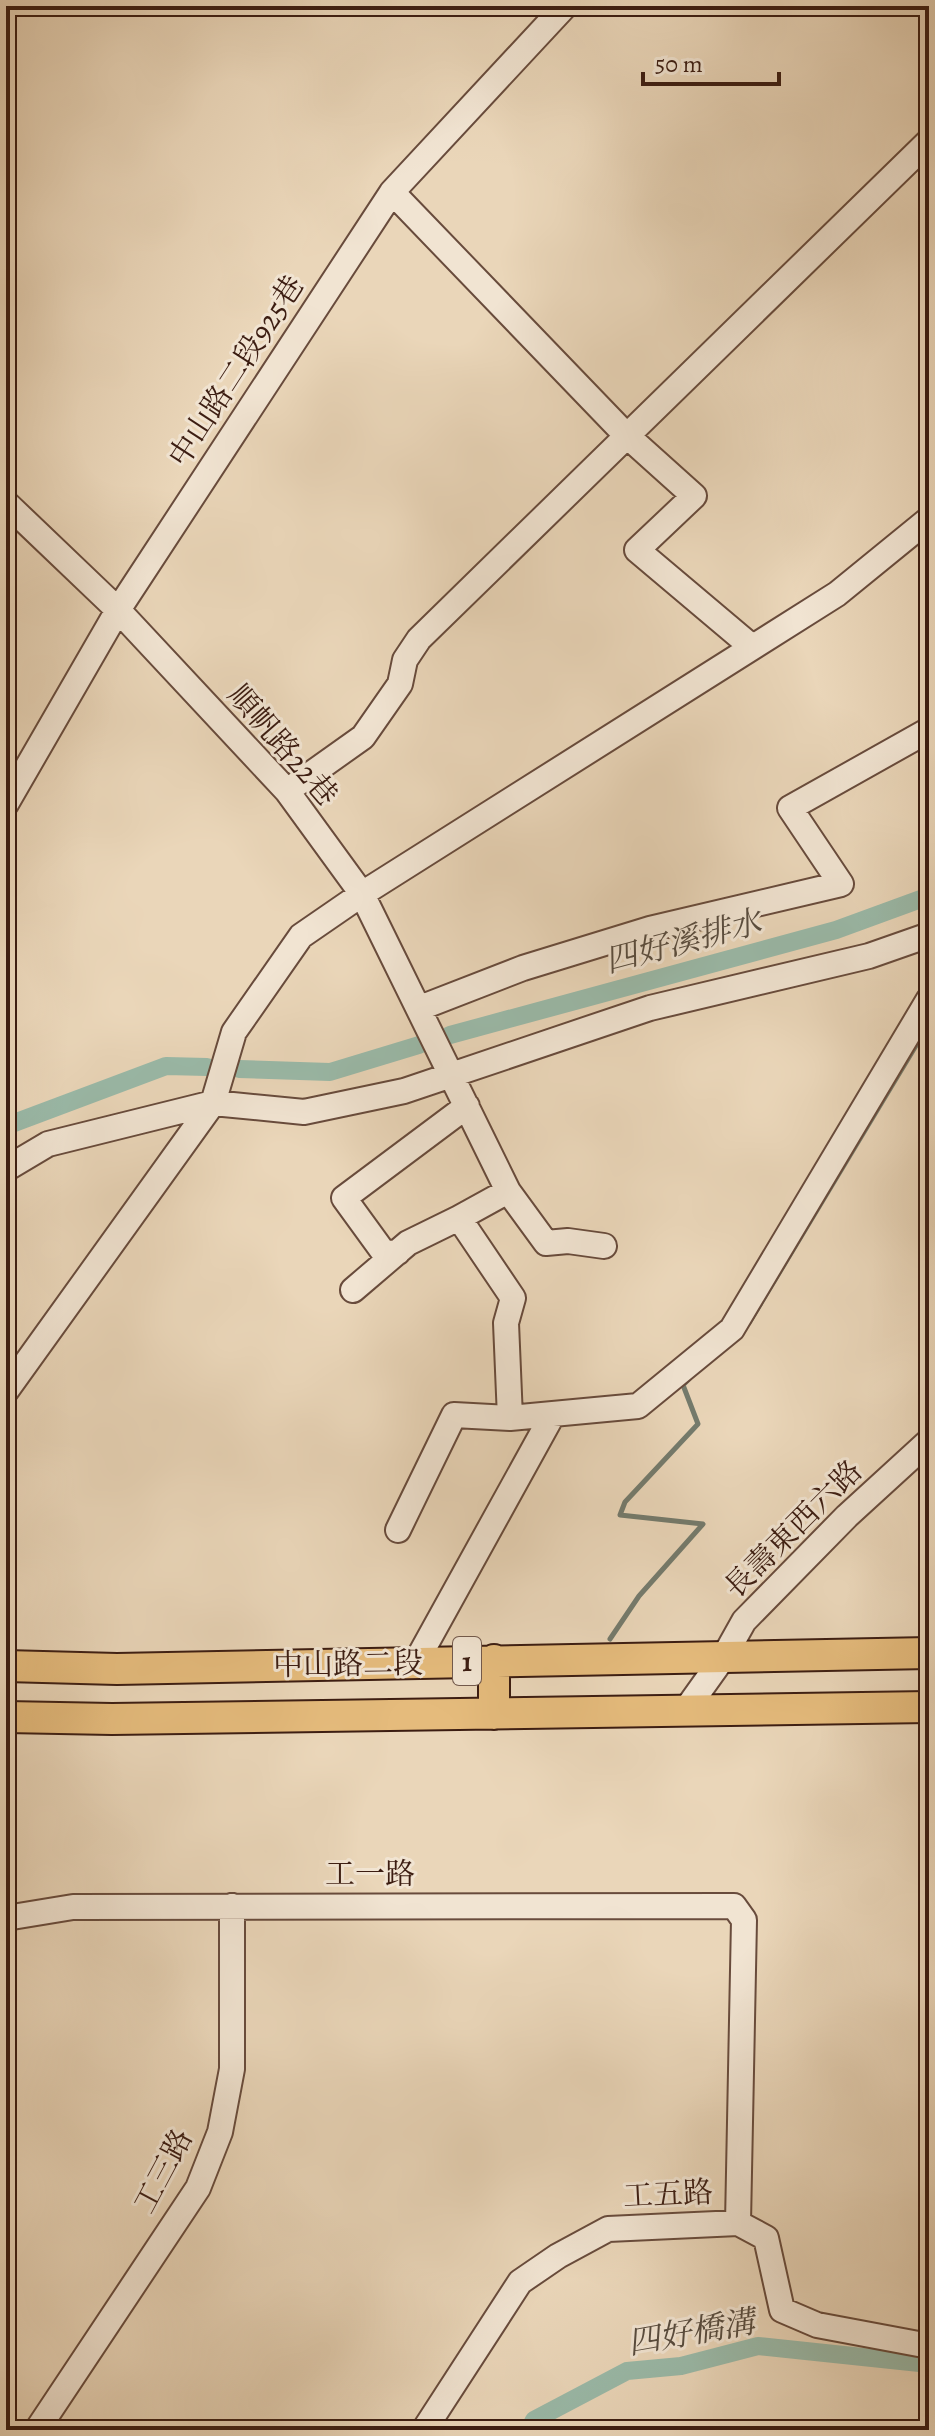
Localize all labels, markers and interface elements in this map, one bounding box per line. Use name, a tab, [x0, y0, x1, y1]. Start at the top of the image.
scale bar	[643, 36, 779, 86]
text: 50 m	[655, 48, 703, 80]
street label: 中山路二段925巷	[159, 268, 313, 474]
street label: 順帆路22巷	[219, 676, 347, 814]
water label: 四好溪排水	[600, 898, 769, 983]
street label: 長壽東西六路	[715, 1451, 871, 1607]
road number: 1	[453, 1637, 481, 1685]
street label: 中山路二段	[273, 1643, 423, 1685]
street label: 工一路	[325, 1854, 415, 1894]
street label: 工三路	[124, 2122, 202, 2220]
street label: 工五路	[622, 2172, 714, 2216]
water label: 四好橋溝	[624, 2298, 763, 2365]

